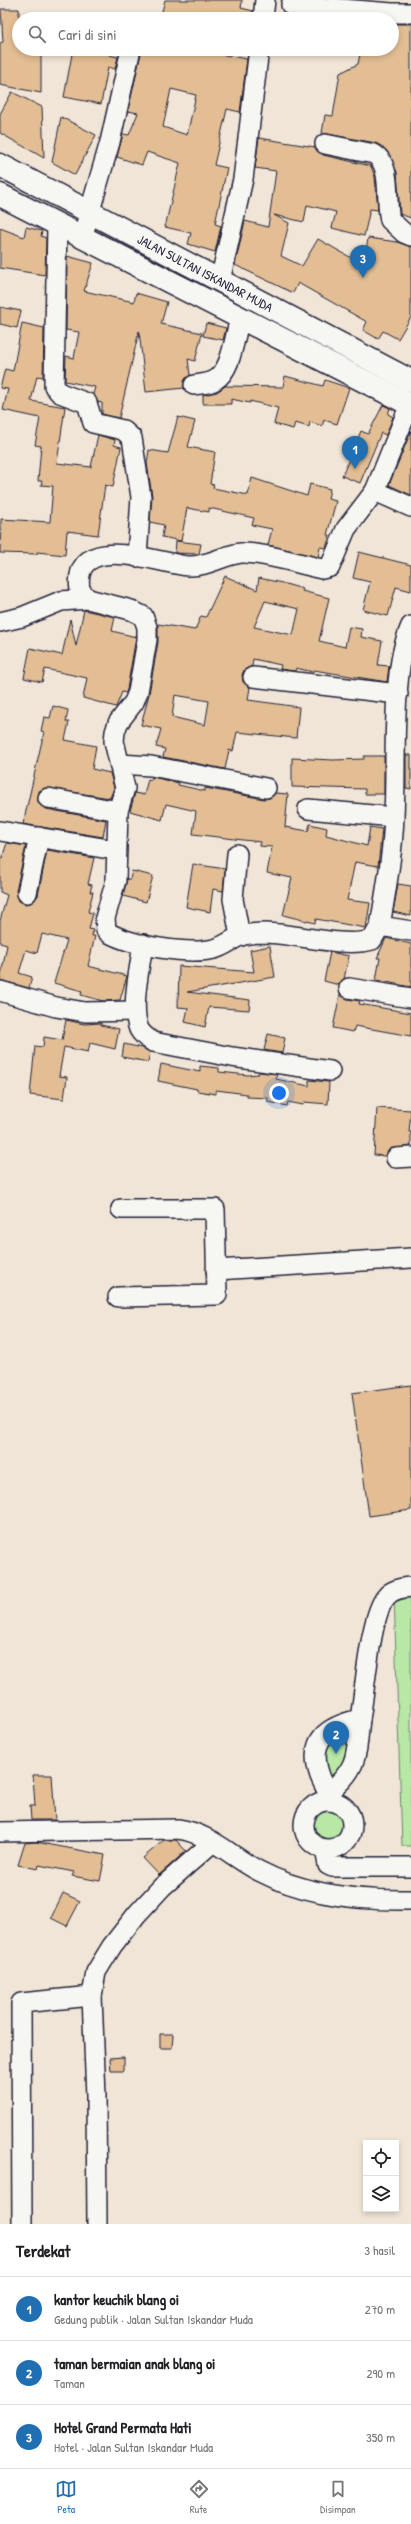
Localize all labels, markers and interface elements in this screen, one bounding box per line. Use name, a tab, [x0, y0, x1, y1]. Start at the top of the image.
search box	[12, 12, 399, 56]
icon: search	[26, 23, 48, 45]
text: Cari di sini	[58, 24, 117, 45]
street label: JALAN SULTAN ISKANDAR MUDA	[134, 230, 277, 316]
pin: 3	[350, 245, 376, 278]
pin: 1	[342, 436, 368, 469]
your location	[269, 1083, 289, 1103]
pin: 2	[323, 1721, 349, 1754]
map controls	[363, 2140, 399, 2212]
button: locate	[363, 2140, 399, 2176]
button: layers	[363, 2176, 399, 2212]
text: Terdekat	[16, 2239, 70, 2262]
text: 3 hasil	[364, 2241, 395, 2259]
text: kantor keuchik blang oi	[54, 2289, 179, 2310]
text: 1	[27, 2300, 31, 2318]
text: 270 m	[365, 2300, 395, 2318]
text: Gedung publik · Jalan Sultan Iskandar Muda	[54, 2310, 253, 2328]
text: taman bermaian anak blang oi	[54, 2353, 215, 2374]
text: 2	[26, 2364, 32, 2382]
text: 290 m	[366, 2364, 395, 2382]
text: Taman	[54, 2374, 85, 2392]
text: Hotel Grand Permata Hati	[54, 2417, 192, 2438]
text: 3	[26, 2428, 32, 2446]
text: 350 m	[366, 2428, 395, 2446]
text: Hotel · Jalan Sultan Iskandar Muda	[54, 2438, 213, 2456]
tab: Peta	[55, 2478, 77, 2516]
tab: Rute	[188, 2478, 210, 2516]
tab: Disimpan	[320, 2478, 356, 2516]

